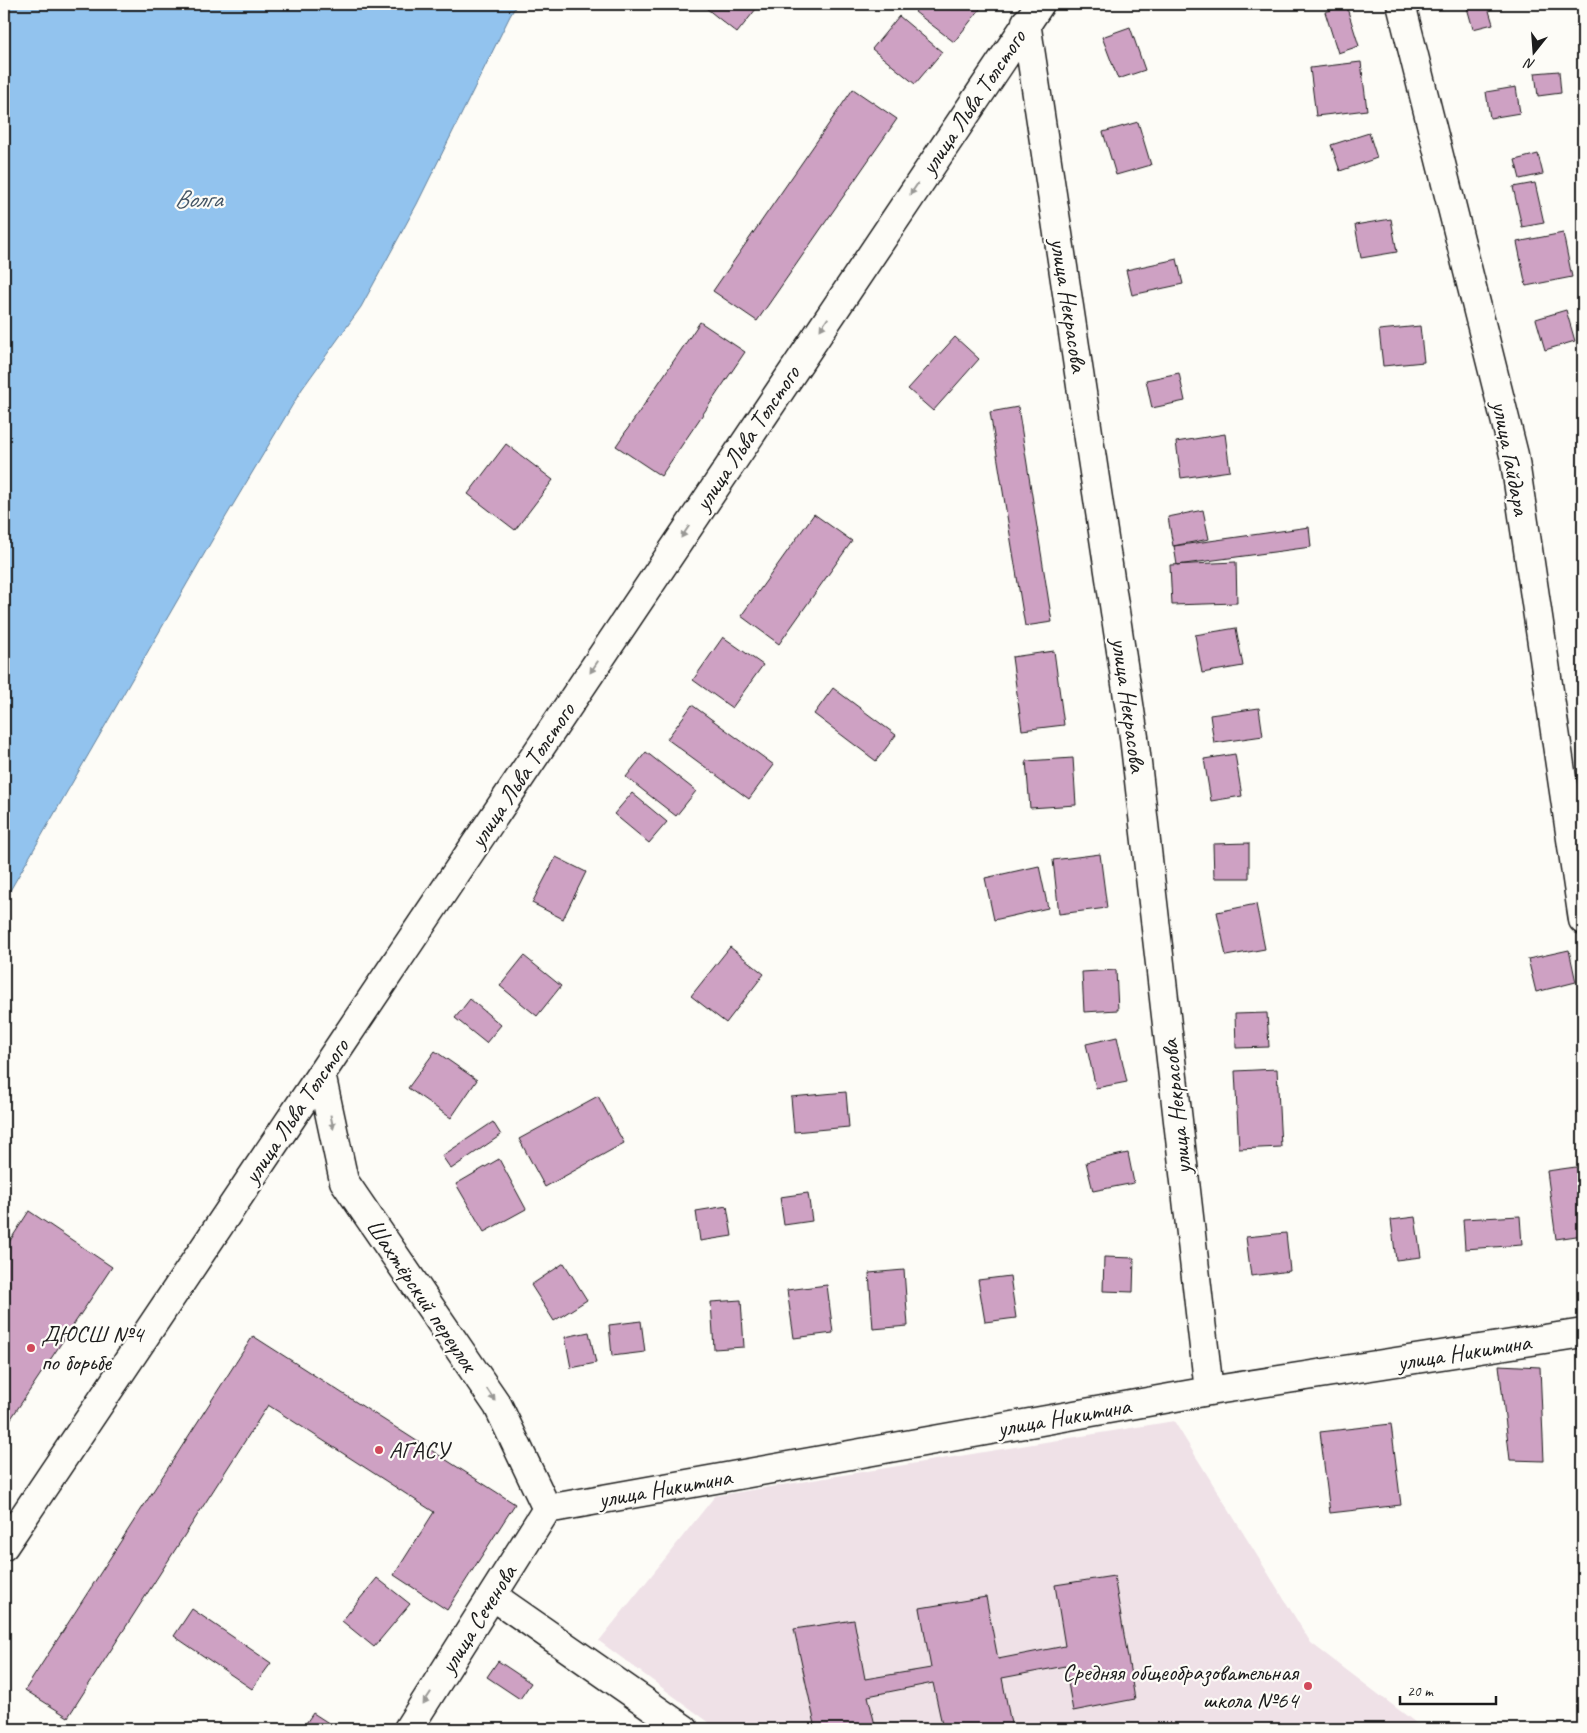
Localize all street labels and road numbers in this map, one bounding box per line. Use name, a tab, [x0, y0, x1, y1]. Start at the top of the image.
street label: улица Льва Толстого	[912, 23, 1033, 182]
street label: улица Некрасова	[1043, 234, 1095, 376]
street label: улица Льва Толстого	[686, 359, 807, 518]
street label: улица Гайдара	[1485, 396, 1537, 519]
street label: улица Некрасова	[1104, 634, 1153, 776]
street label: улица Льва Толстого	[461, 696, 582, 855]
street label: улица Льва Толстого	[235, 1032, 356, 1191]
street label: улица Некрасова	[1154, 1037, 1198, 1178]
street label: Шахтёрский переулок	[360, 1213, 485, 1379]
street label: улица Никитина	[1393, 1326, 1534, 1378]
street label: улица Никитина	[993, 1390, 1134, 1444]
street label: улица Никитина	[594, 1461, 735, 1515]
street label: улица Сеченова	[432, 1558, 524, 1681]

